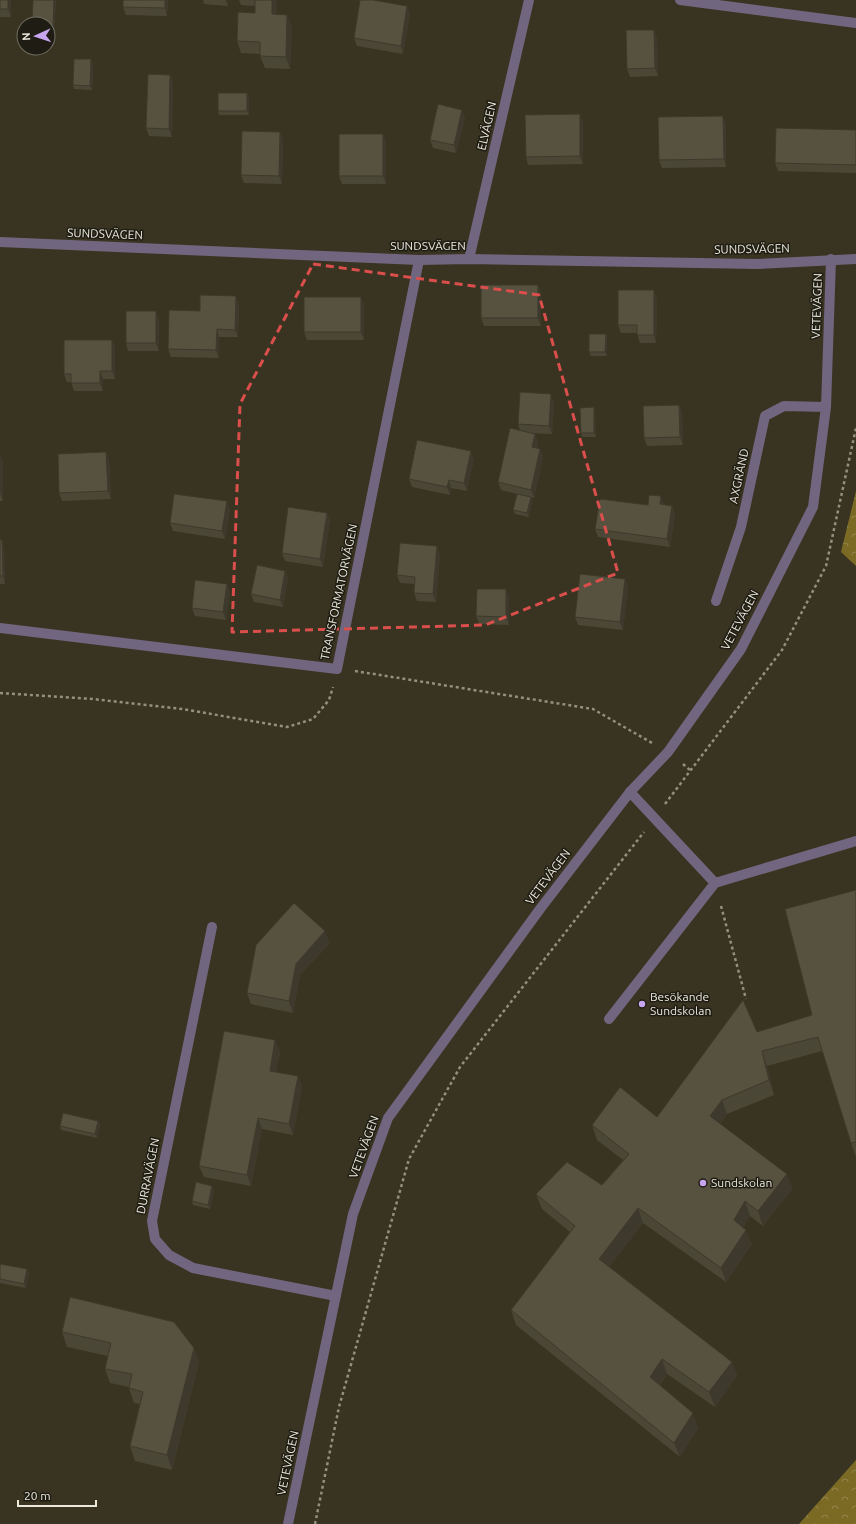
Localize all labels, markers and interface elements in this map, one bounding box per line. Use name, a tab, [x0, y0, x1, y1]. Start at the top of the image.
north arrow	[16, 16, 56, 56]
text: N	[20, 32, 32, 41]
street label: ELVÄGEN	[475, 100, 498, 152]
street label: SUNDSVÄGEN	[67, 226, 143, 241]
street label: SUNDSVÄGEN	[390, 239, 466, 252]
street label: SUNDSVÄGEN	[714, 241, 790, 256]
street label: VETEVÄGEN	[809, 273, 824, 339]
street label: AXGRÄND	[726, 447, 751, 505]
street label: TRANSFORMATORVÄGEN	[318, 523, 359, 661]
street label: VETEVÄGEN	[718, 588, 761, 652]
street label: VETEVÄGEN	[523, 847, 573, 907]
place label: Besökande Sundskolan	[650, 990, 711, 1017]
marker: Besökande Sundskolan	[637, 999, 647, 1009]
street label: VETEVÄGEN	[346, 1114, 381, 1180]
street label: DURRAVÄGEN	[134, 1137, 161, 1215]
place label: Sundskolan	[711, 1176, 772, 1189]
marker: Sundskolan	[698, 1178, 708, 1188]
street label: VETEVÄGEN	[274, 1429, 301, 1496]
scale bar	[18, 1482, 96, 1508]
text: 20 m	[24, 1489, 51, 1502]

